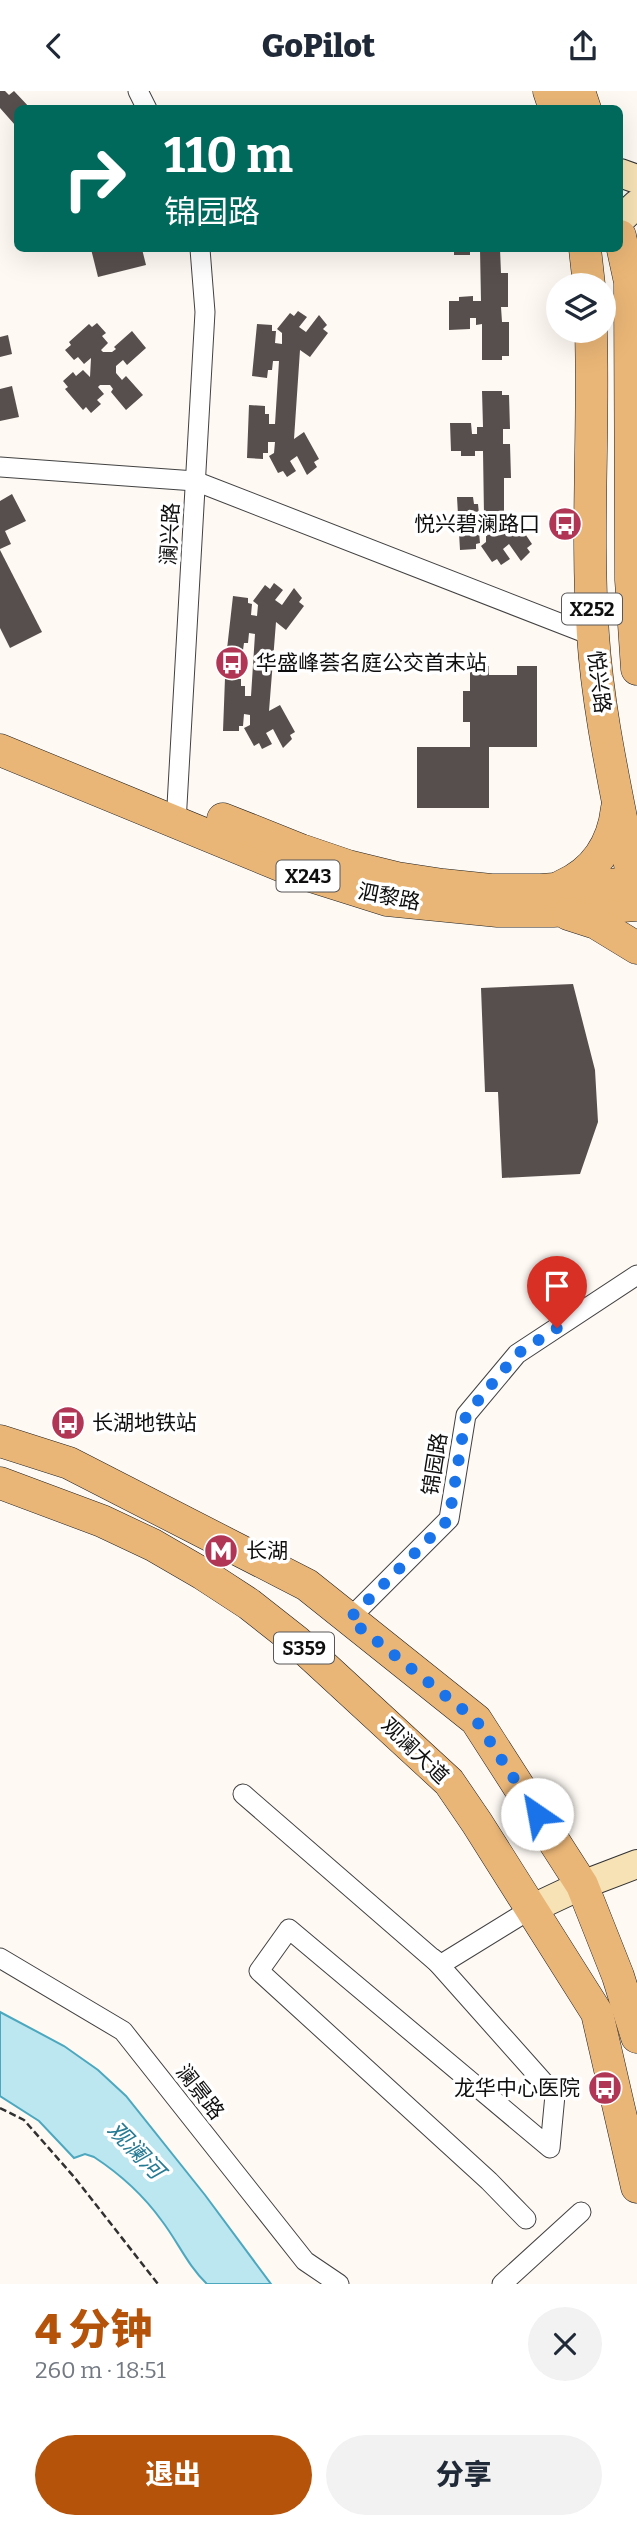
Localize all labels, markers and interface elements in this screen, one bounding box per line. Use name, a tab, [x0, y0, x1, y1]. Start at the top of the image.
icon: back	[35, 27, 73, 65]
text: GoPilot	[262, 27, 375, 65]
icon: share	[564, 27, 602, 65]
text: 110 m	[164, 126, 293, 185]
icon: right	[49, 133, 140, 224]
text: 锦园路	[164, 193, 260, 231]
map controls	[546, 273, 616, 343]
button: layers	[546, 273, 616, 343]
street label: 澜兴路	[155, 502, 185, 566]
bus stop icon: 悦兴碧澜路口	[546, 505, 584, 543]
place label: 悦兴碧澜路口	[414, 511, 540, 537]
road number: X252	[562, 594, 622, 625]
bus stop icon: 华盛峰荟名庭公交首末站	[213, 644, 251, 682]
street label: 悦兴路	[582, 649, 616, 715]
place label: 华盛峰荟名庭公交首末站	[256, 650, 487, 676]
road number: X243	[276, 861, 340, 891]
street label: 泗黎路	[356, 878, 422, 916]
pin	[527, 1256, 587, 1328]
icon: arrive	[538, 1267, 576, 1305]
bus stop icon: 长湖地铁站	[49, 1404, 87, 1442]
place label: 长湖地铁站	[92, 1410, 197, 1436]
street label: 锦园路	[417, 1431, 453, 1497]
metro station icon: 长湖	[202, 1532, 240, 1570]
place label: 长湖	[246, 1538, 288, 1564]
road number: S359	[274, 1632, 334, 1663]
street label: 观澜大道	[376, 1712, 454, 1790]
position arrow	[500, 1777, 574, 1851]
street label: 澜景路	[170, 2059, 230, 2125]
bus stop icon: 龙华中心医院	[586, 2069, 624, 2107]
place label: 龙华中心医院	[454, 2075, 580, 2101]
water label: 观澜河	[102, 2115, 173, 2187]
text: 4 分钟	[35, 2305, 152, 2355]
button: close	[528, 2307, 602, 2381]
text: 260 m · 18:51	[35, 2356, 166, 2384]
button: 退出	[35, 2435, 312, 2515]
button: 分享	[326, 2435, 602, 2515]

